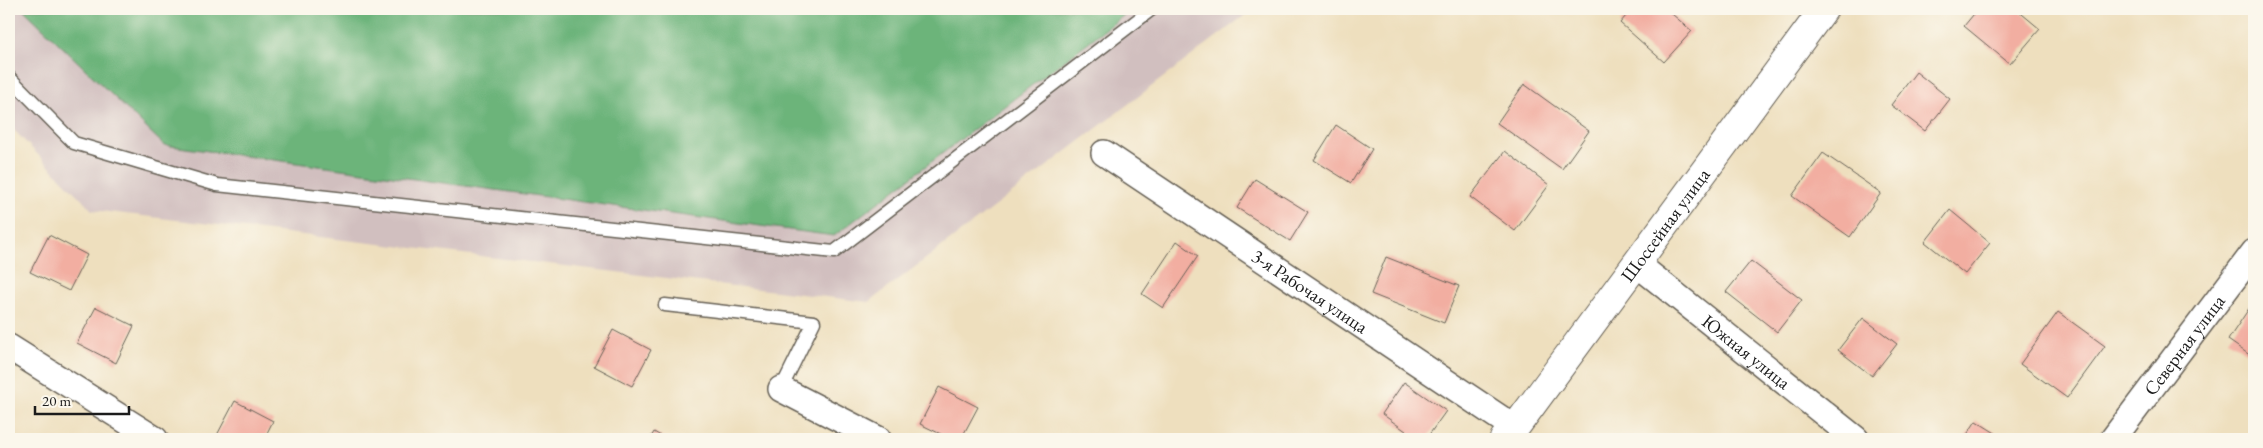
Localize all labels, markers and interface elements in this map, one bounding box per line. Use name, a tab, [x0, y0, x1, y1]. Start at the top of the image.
street label: Шоссейная улица	[1615, 163, 1715, 287]
street label: 3-я Рабочая улица	[1247, 243, 1373, 339]
street label: Северная улица	[2138, 289, 2231, 400]
street label: Южная улица	[1697, 308, 1796, 395]
scale bar	[35, 383, 129, 415]
text: 20 m	[42, 391, 71, 410]

